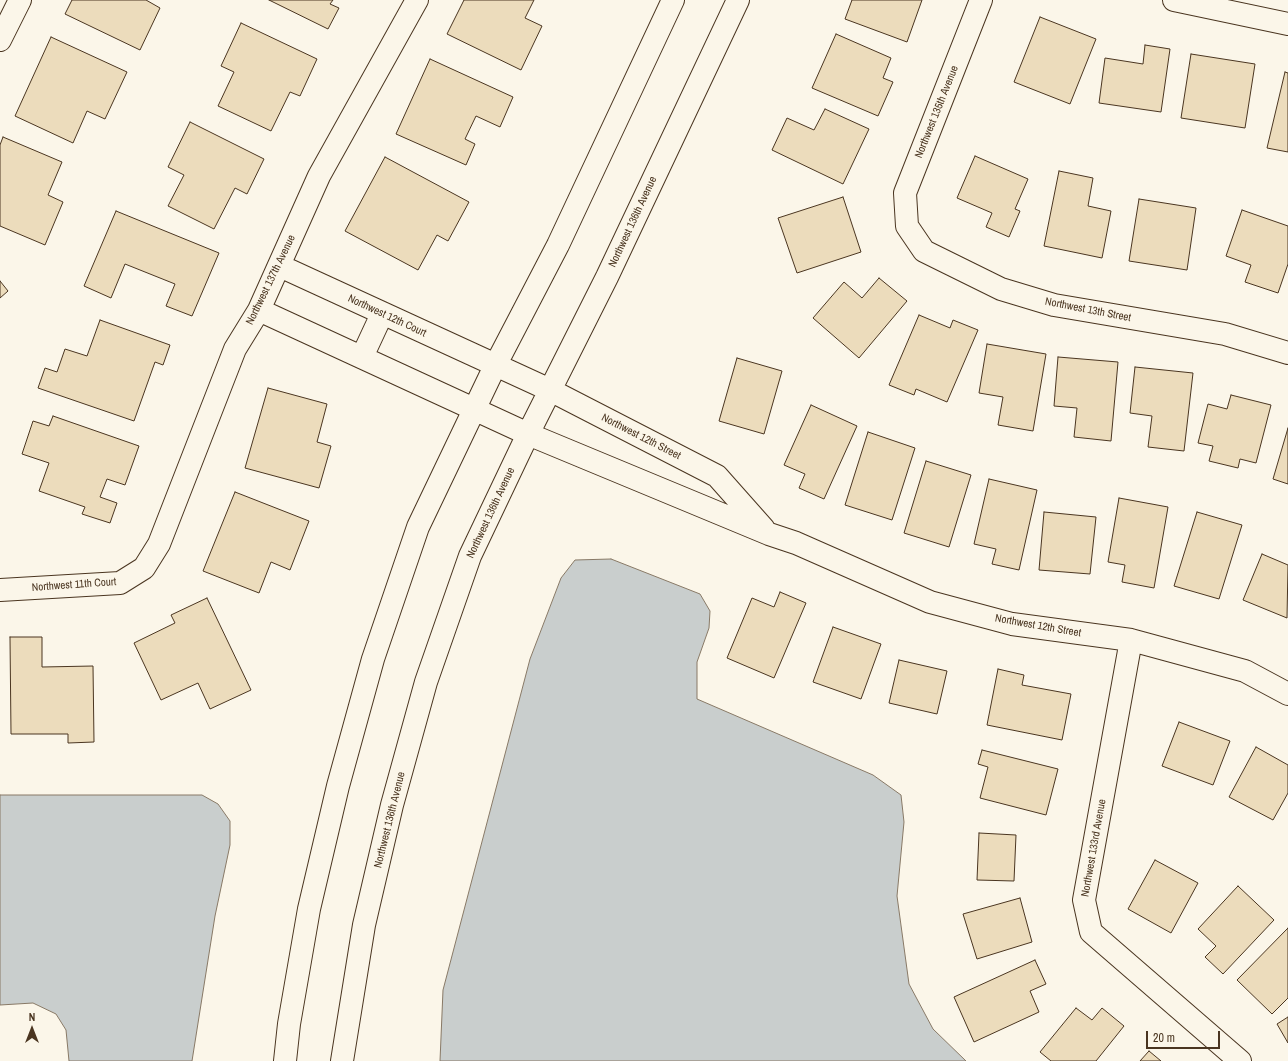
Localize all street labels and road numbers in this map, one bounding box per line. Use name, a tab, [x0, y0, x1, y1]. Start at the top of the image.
street label: Northwest 135th Avenue	[912, 64, 962, 160]
street label: Northwest 136th Avenue	[606, 175, 660, 269]
street label: Northwest 137th Avenue	[243, 233, 299, 327]
street label: Northwest 12th Court	[346, 292, 428, 340]
street label: Northwest 13th Street	[1044, 295, 1132, 325]
street label: Northwest 12th Street	[599, 411, 683, 463]
street label: Northwest 136th Avenue	[464, 466, 518, 560]
street label: Northwest 11th Court	[31, 575, 117, 595]
street label: Northwest 12th Street	[994, 612, 1082, 640]
street label: Northwest 136th Avenue	[372, 771, 408, 869]
street label: Northwest 133rd Avenue	[1079, 798, 1109, 898]

